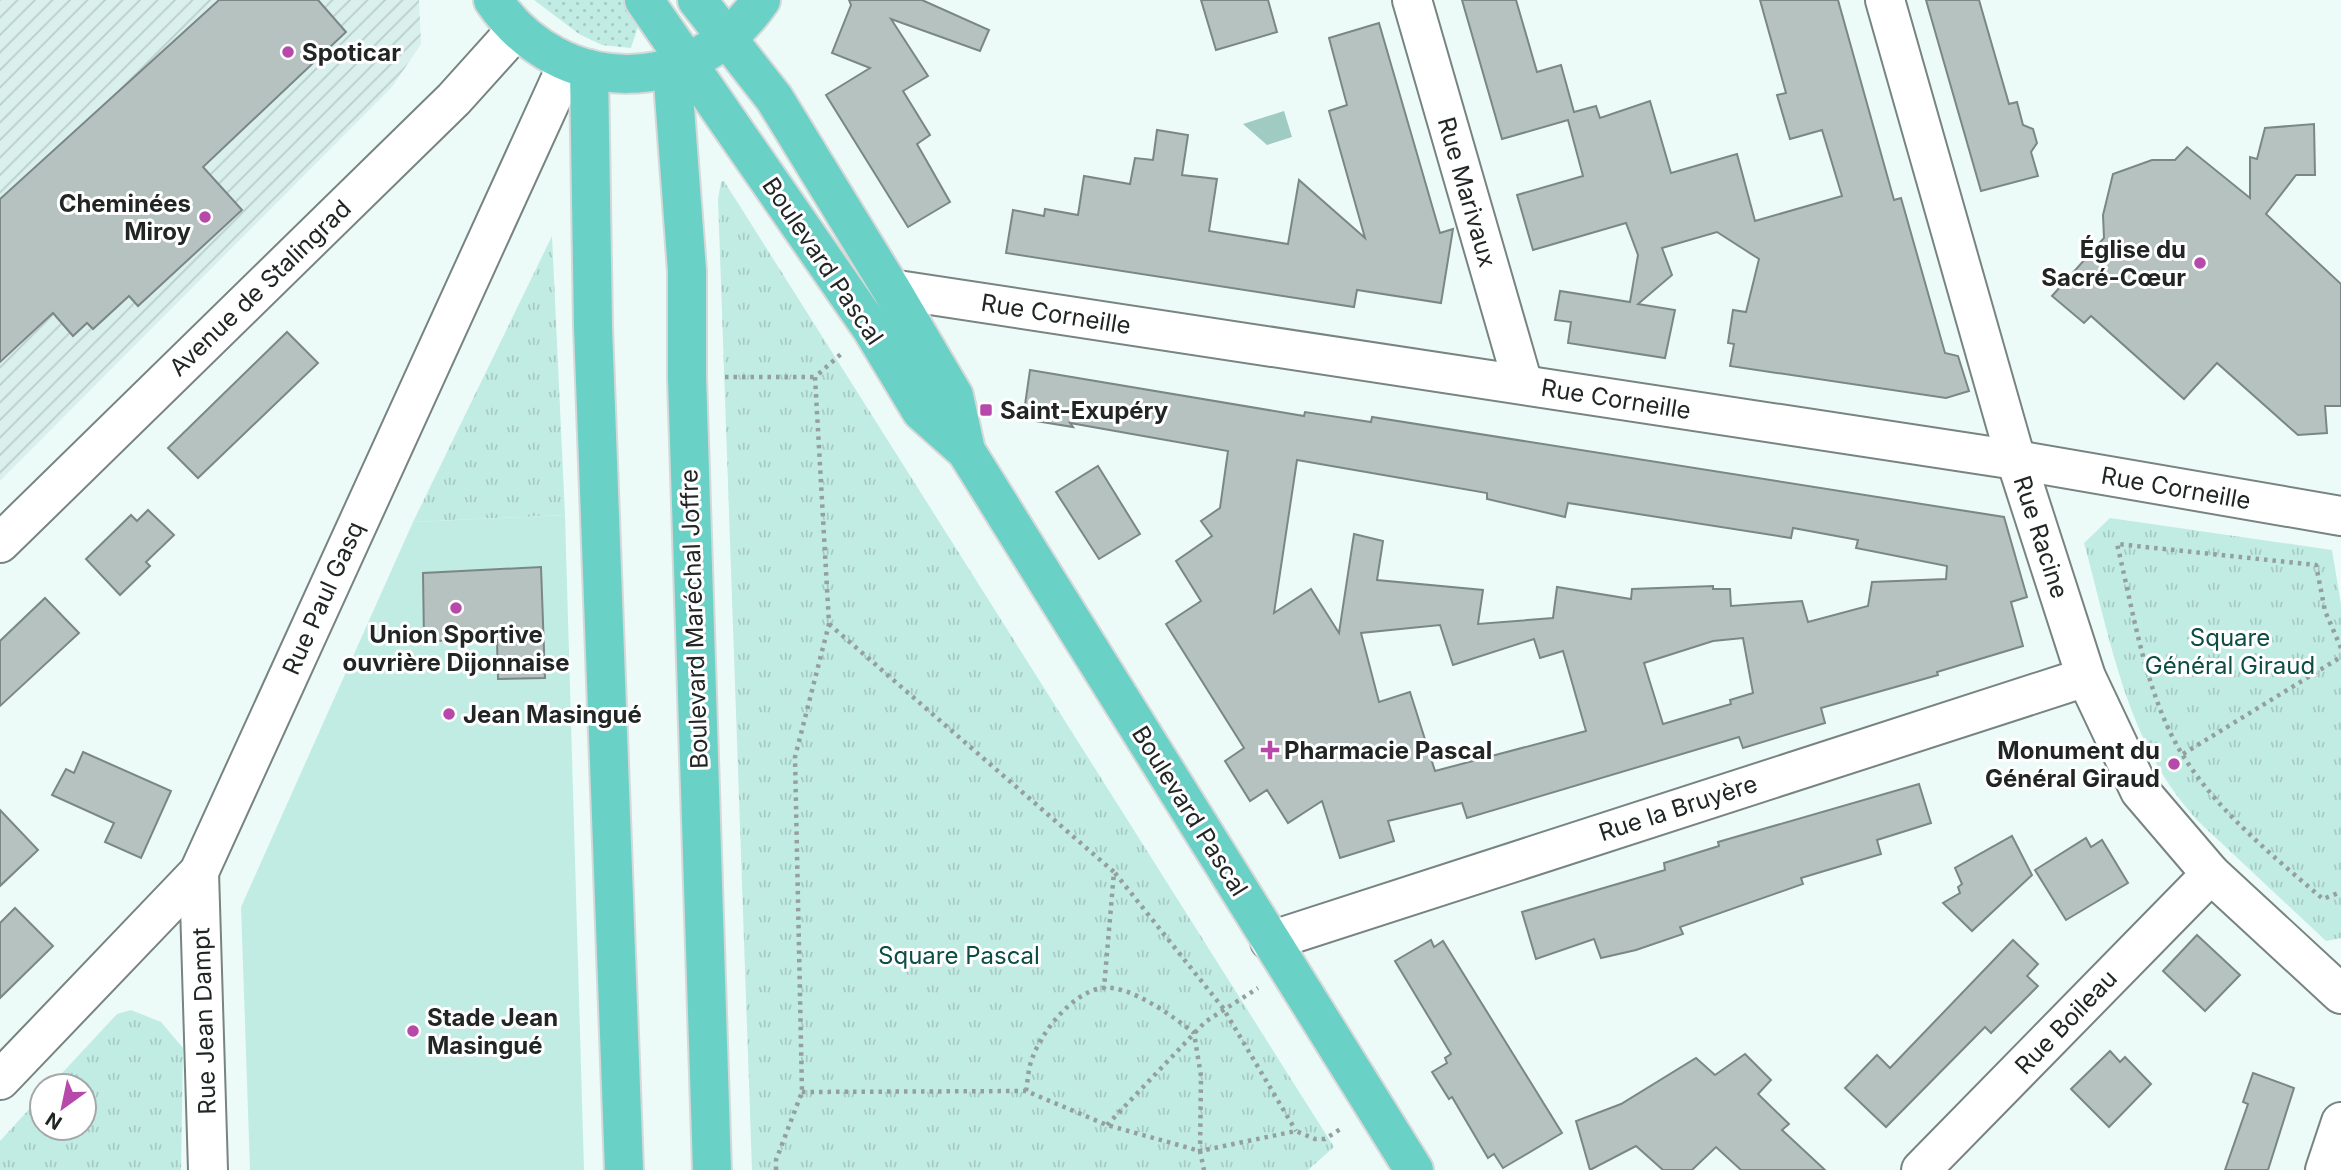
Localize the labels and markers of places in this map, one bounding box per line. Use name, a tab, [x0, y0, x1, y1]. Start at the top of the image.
place label: Spoticar	[302, 38, 401, 67]
marker: Spoticar	[280, 44, 296, 60]
place label: Cheminées Miroy	[59, 189, 192, 246]
marker: Cheminées Miroy	[197, 209, 213, 225]
place label: Église du Sacré-Cœur	[2041, 235, 2186, 292]
marker: Église du Sacré-Cœur	[2192, 255, 2208, 271]
place label: Saint-Exupéry	[1000, 396, 1169, 425]
marker: Saint-Exupéry	[978, 402, 994, 418]
marker: Union Sportive ouvrière Dijonnaise	[448, 600, 464, 616]
place label: Union Sportive ouvrière Dijonnaise	[342, 620, 570, 677]
place label: Jean Masingué	[463, 700, 642, 729]
marker: Jean Masingué	[441, 706, 457, 722]
place label: Pharmacie Pascal	[1284, 736, 1492, 765]
place label: Monument du Général Giraud	[1985, 736, 2160, 793]
marker: Pharmacie Pascal	[1262, 742, 1278, 758]
marker: Monument du Général Giraud	[2166, 756, 2182, 772]
place label: Stade Jean Masingué	[427, 1003, 558, 1060]
marker: Stade Jean Masingué	[405, 1023, 421, 1039]

